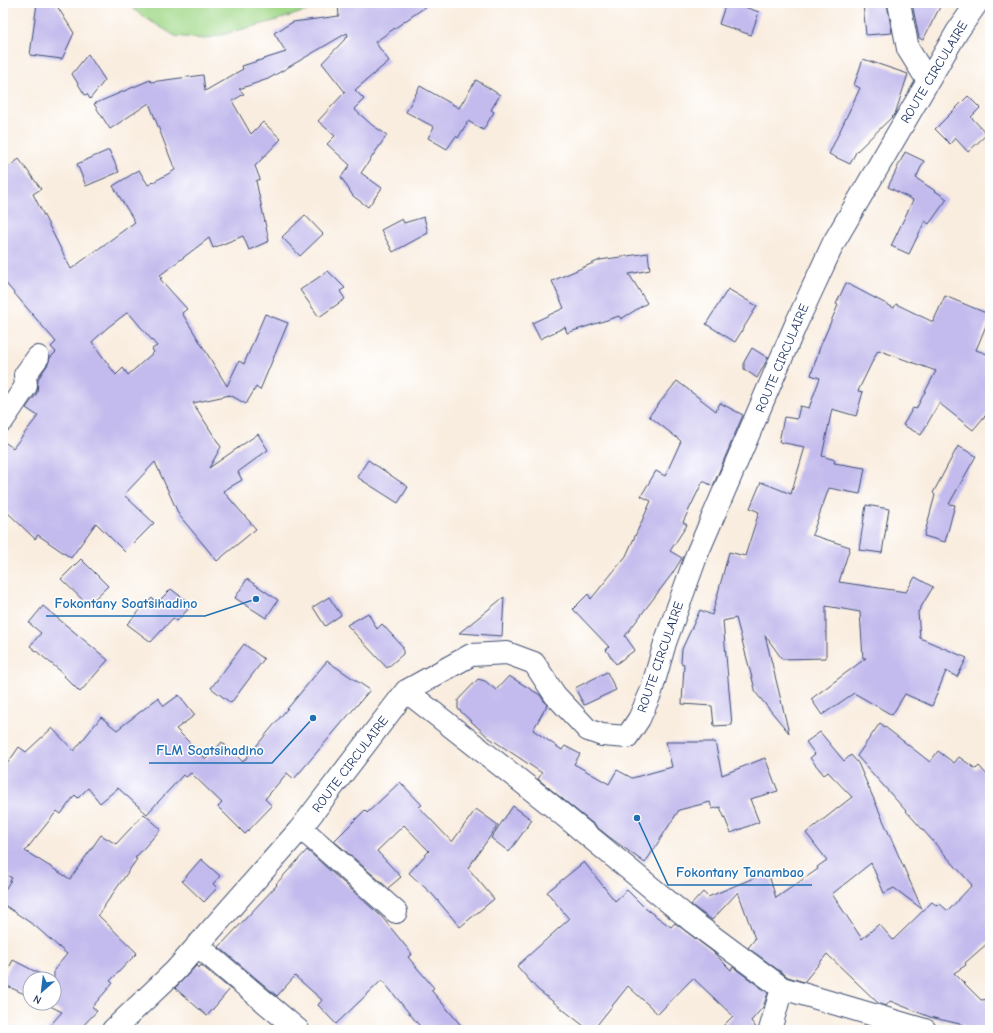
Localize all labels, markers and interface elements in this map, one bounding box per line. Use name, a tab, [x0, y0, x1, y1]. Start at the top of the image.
street label: ROUTE CIRCULAIRE	[898, 18, 971, 126]
street label: ROUTE CIRCULAIRE	[752, 301, 812, 415]
callout: Fokontany Soatsihadino	[46, 590, 205, 616]
text: Fokontany Soatsihadino	[54, 595, 198, 612]
street label: ROUTE CIRCULAIRE	[634, 599, 686, 715]
street label: ROUTE CIRCULAIRE	[309, 713, 391, 815]
callout: FLM Soatsihadino	[149, 737, 272, 763]
text: FLM Soatsihadino	[156, 742, 264, 759]
callout: Fokontany Tanambao	[668, 859, 812, 885]
text: Fokontany Tanambao	[676, 864, 804, 881]
north arrow	[22, 971, 62, 1011]
text: N	[31, 992, 44, 1007]

